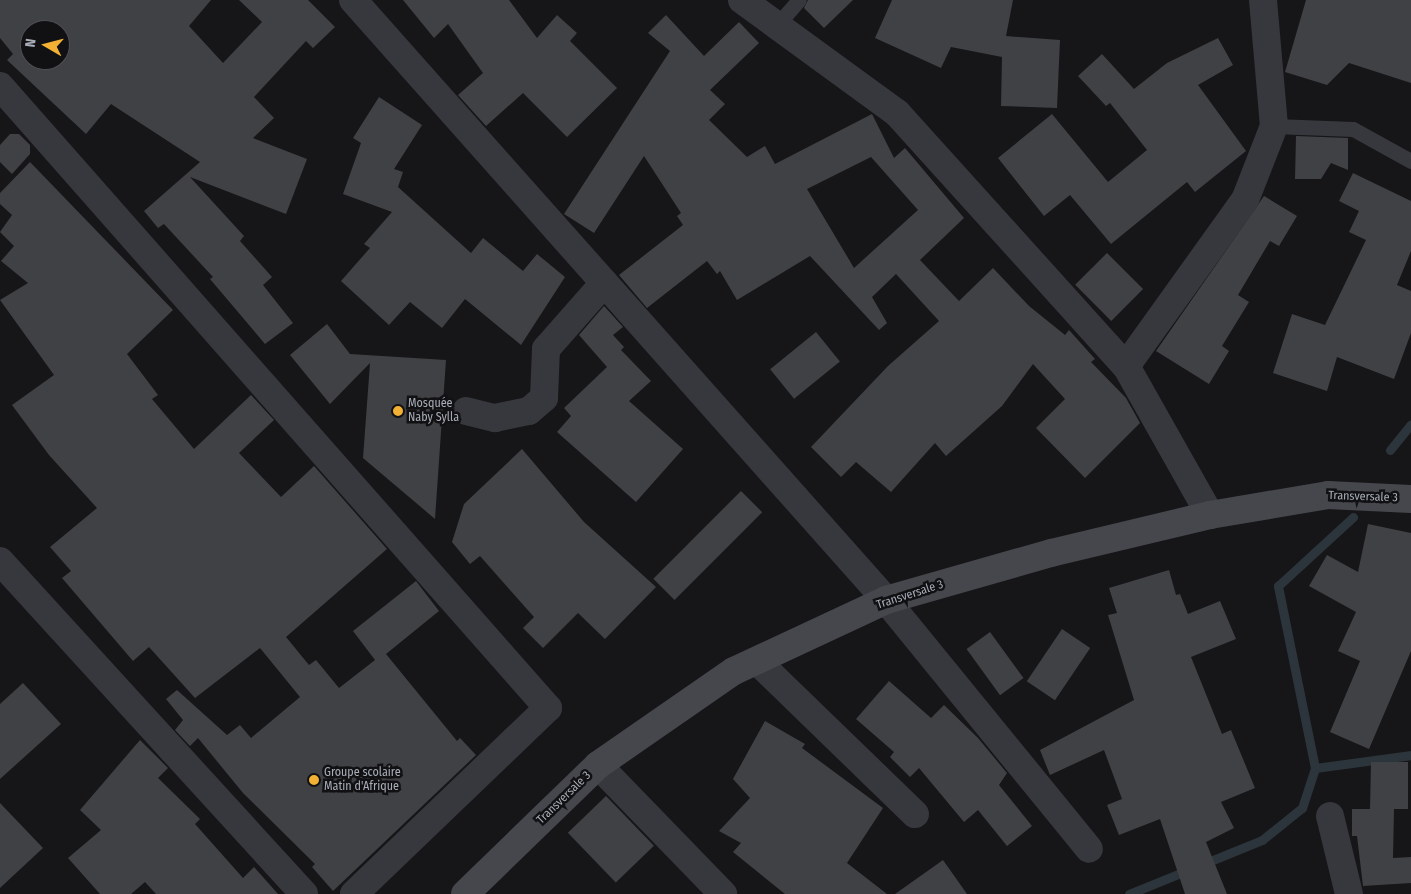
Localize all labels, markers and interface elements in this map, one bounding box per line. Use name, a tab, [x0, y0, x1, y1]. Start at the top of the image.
north arrow	[20, 20, 70, 70]
text: N	[22, 38, 40, 48]
place label: Mosquée Naby Sylla	[408, 397, 459, 425]
marker: Mosquée Naby Sylla	[392, 405, 404, 417]
street label: Transversale 3	[1328, 489, 1398, 505]
street label: Transversale 3	[875, 577, 945, 613]
place label: Groupe scolaire Matin d'Afrique	[324, 766, 401, 794]
street label: Transversale 3	[534, 769, 594, 827]
marker: Groupe scolaire Matin d'Afrique	[308, 774, 320, 786]

